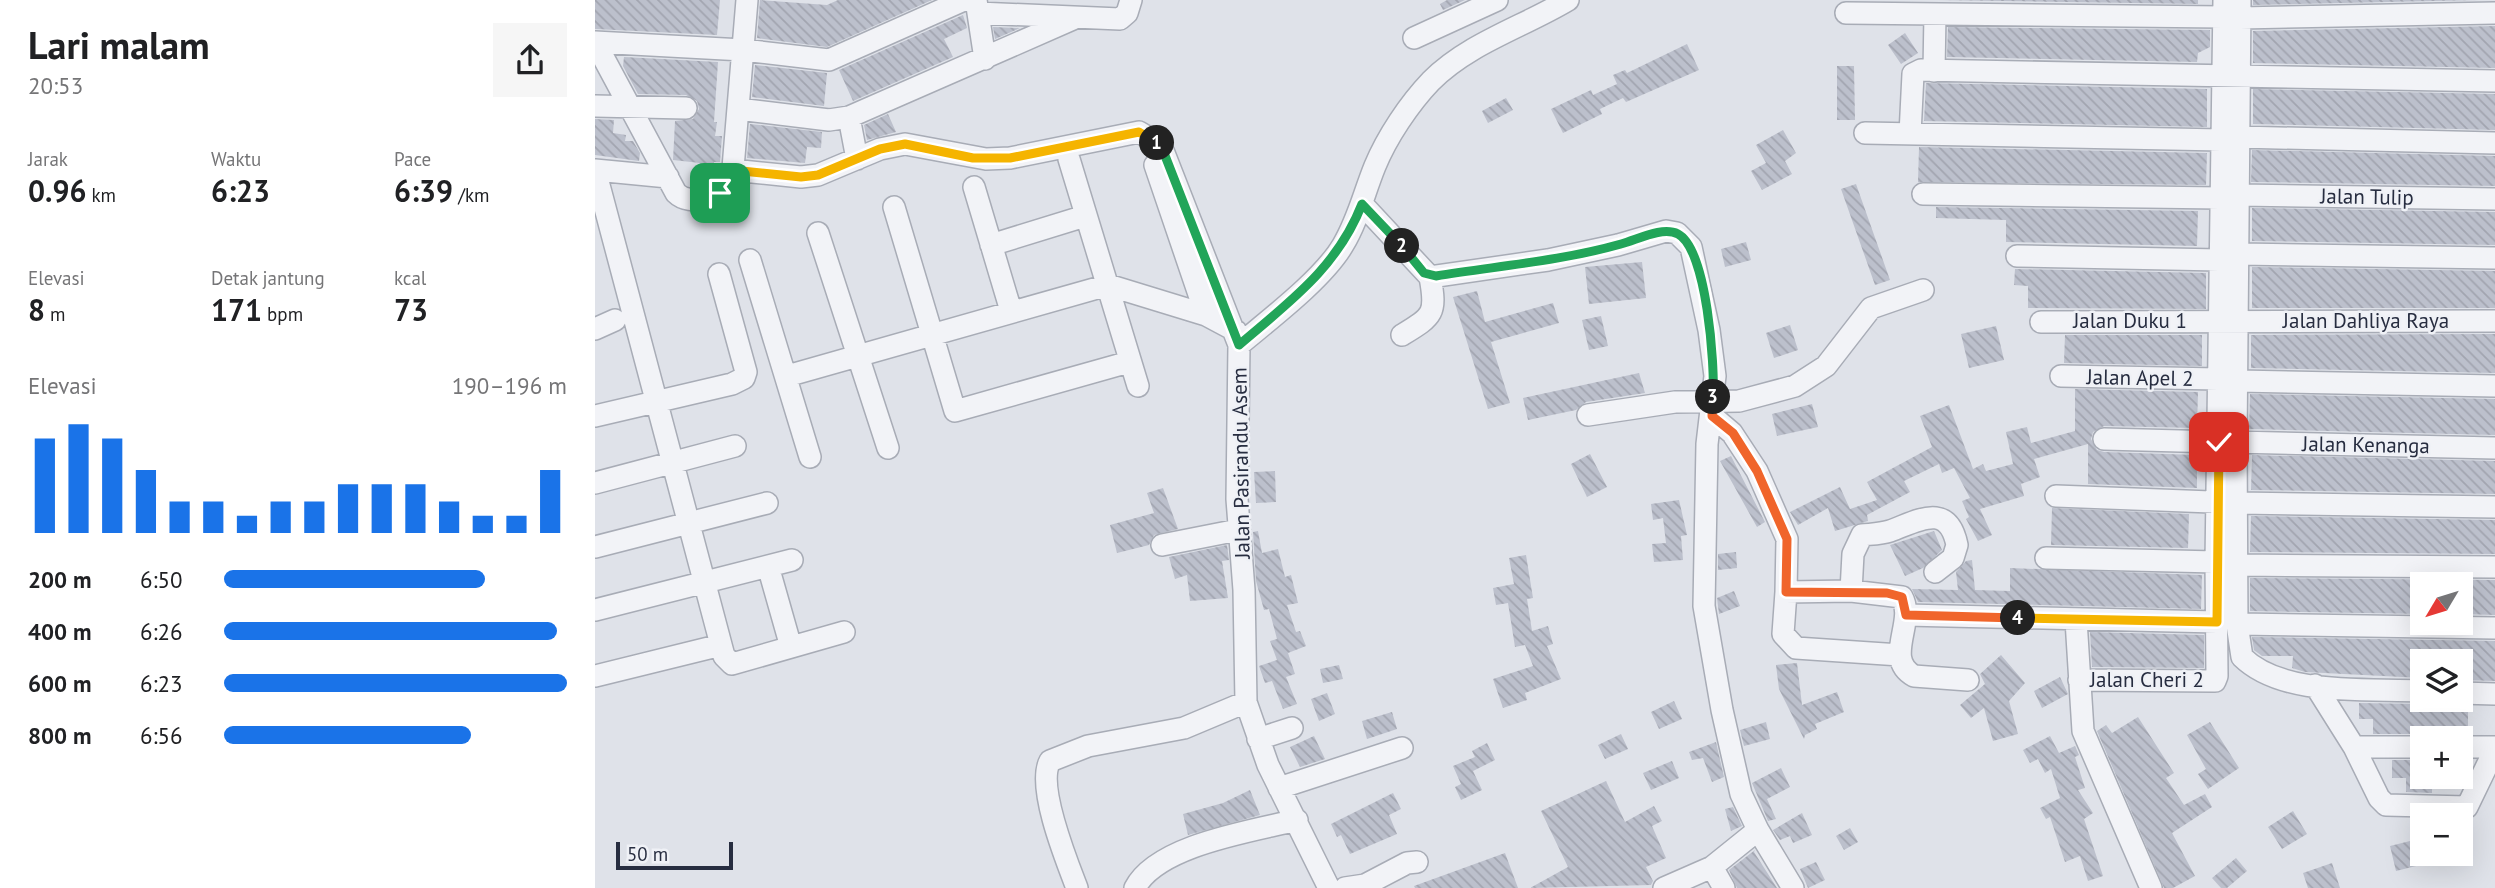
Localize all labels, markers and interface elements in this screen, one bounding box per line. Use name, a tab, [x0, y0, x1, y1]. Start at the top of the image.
text: Lari malam	[28, 20, 210, 69]
button: share	[493, 23, 567, 97]
text: 20:53	[28, 71, 83, 100]
pin: 1	[1139, 125, 1175, 160]
text: 1	[1151, 130, 1162, 154]
text: Jarak	[28, 147, 68, 171]
text: Waktu	[211, 147, 261, 171]
text: Pace	[394, 147, 431, 171]
pin	[690, 163, 750, 223]
text: 0.96	[28, 171, 86, 210]
text: 6:23	[211, 171, 270, 210]
text: 6:39	[394, 171, 453, 210]
icon: arrive	[701, 174, 739, 212]
street label: Jalan Tulip	[2319, 182, 2414, 211]
text: km	[86, 183, 116, 207]
text: /km	[453, 183, 489, 207]
pin: 2	[1385, 229, 1419, 264]
text: 2	[1396, 233, 1407, 257]
text: Elevasi	[28, 266, 85, 290]
text: Detak jantung	[211, 266, 325, 290]
text: kcal	[394, 266, 426, 290]
text: 8	[28, 290, 45, 329]
text: 171	[211, 290, 262, 329]
text: 73	[394, 290, 428, 329]
text: m	[45, 302, 66, 326]
text: bpm	[262, 302, 303, 326]
street label: Jalan Duku 1	[2072, 307, 2187, 334]
street label: Jalan Dahliya Raya	[2282, 307, 2449, 334]
street label: Jalan Apel 2	[2085, 363, 2194, 392]
street label: Jalan Pasirandu Asem	[1225, 367, 1256, 560]
text: Elevasi	[28, 371, 97, 400]
text: 190–196 m	[452, 371, 567, 400]
pin: 3	[1695, 380, 1731, 414]
text: 3	[1707, 384, 1718, 408]
pin	[2189, 412, 2249, 472]
icon: check	[2200, 423, 2238, 461]
street label: Jalan Kenanga	[2301, 430, 2430, 459]
text: 200 m	[28, 565, 91, 594]
text: 6:50	[140, 565, 183, 594]
north arrow	[2410, 572, 2473, 635]
map controls	[2410, 572, 2473, 866]
pin: 4	[2001, 600, 2035, 636]
text: 4	[2012, 605, 2023, 629]
text: 400 m	[28, 617, 91, 646]
text: 6:26	[140, 617, 183, 646]
button: layers	[2410, 649, 2473, 712]
street label: Jalan Cheri 2	[2089, 666, 2204, 693]
text: 600 m	[28, 669, 91, 698]
text: 6:23	[140, 669, 183, 698]
text: 800 m	[28, 721, 91, 750]
text: 6:56	[140, 721, 183, 750]
button: +	[2410, 726, 2473, 789]
button: −	[2410, 803, 2473, 866]
scale bar	[616, 839, 733, 871]
text: 50 m	[627, 842, 668, 866]

